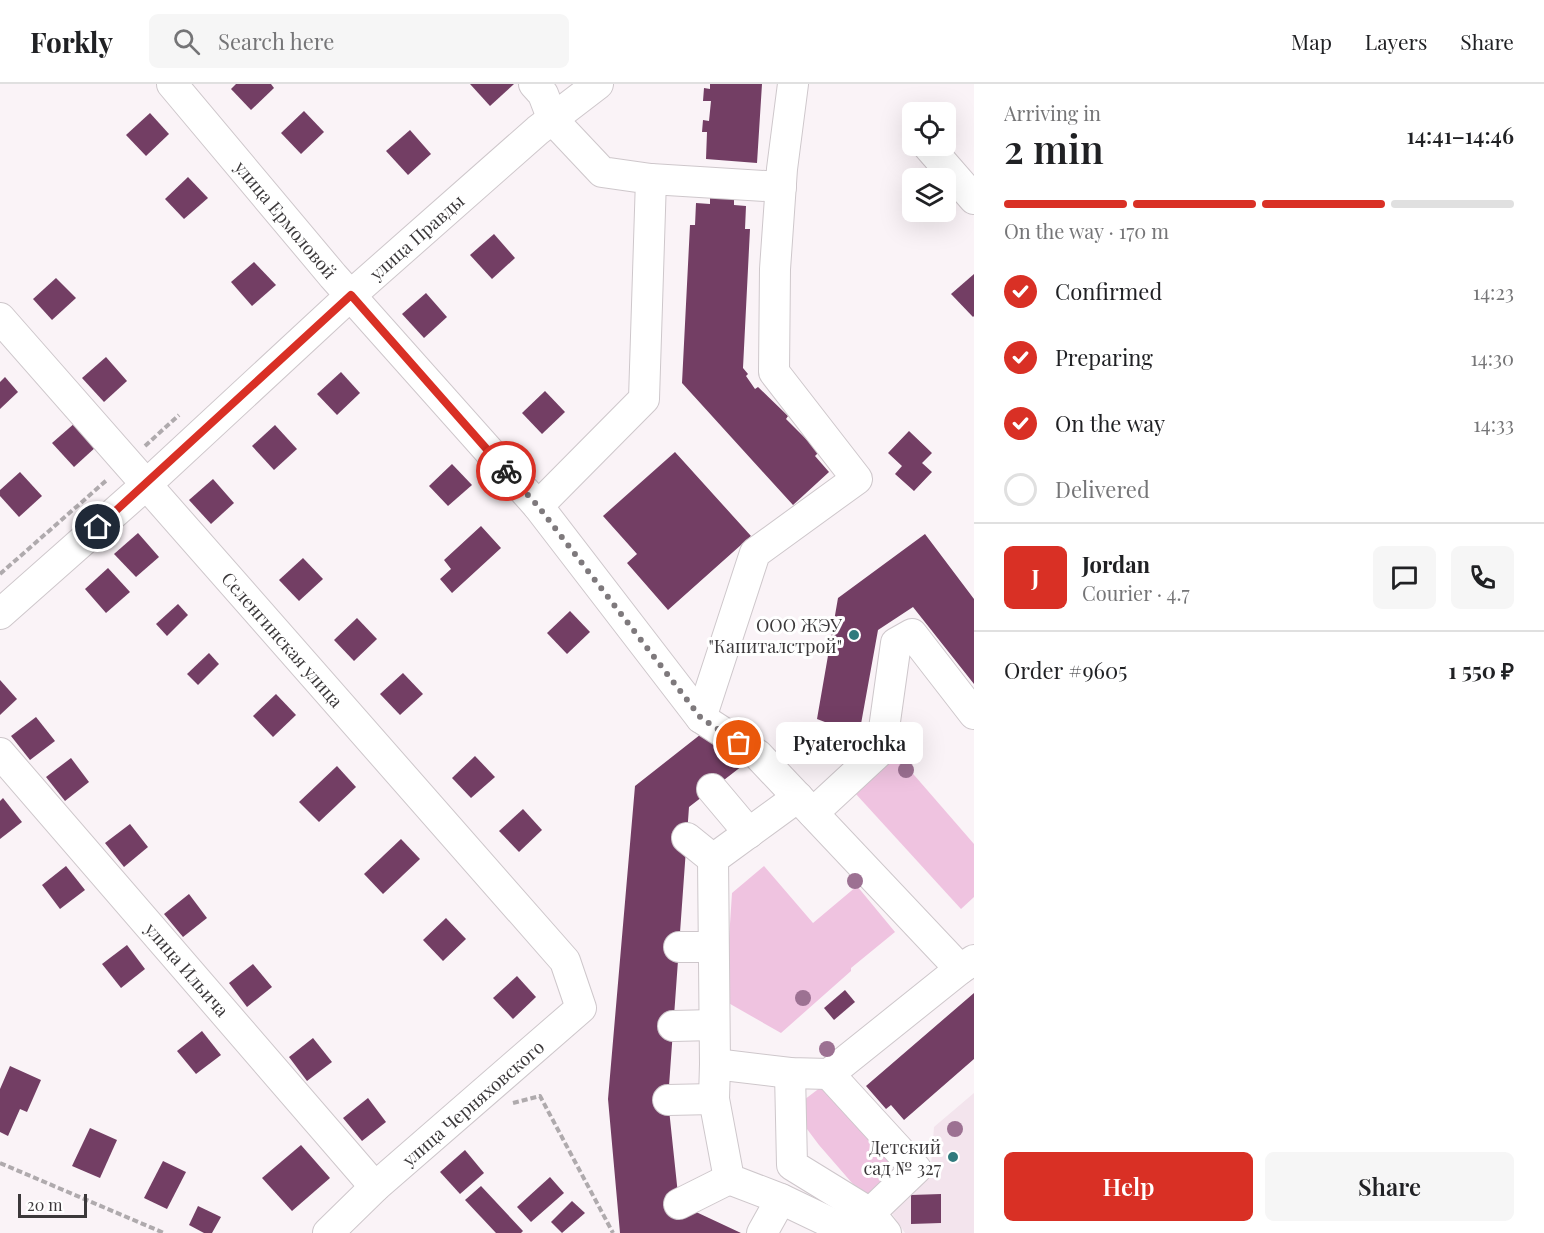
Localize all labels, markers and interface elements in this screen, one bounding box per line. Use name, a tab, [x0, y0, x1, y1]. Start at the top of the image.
search box	[149, 14, 569, 68]
text: Forkly	[30, 23, 113, 60]
icon: search	[170, 25, 203, 58]
text: Search here	[218, 26, 334, 56]
text: Map	[1291, 27, 1332, 55]
text: Layers	[1365, 27, 1427, 55]
text: Share	[1460, 27, 1514, 55]
text: Arriving in	[1004, 99, 1101, 126]
map controls	[902, 102, 956, 222]
button: locate	[902, 102, 956, 156]
text: 14:41–14:46	[1406, 120, 1514, 150]
text: 2 min	[1004, 122, 1104, 174]
street label: улица Ермоловой	[229, 155, 342, 284]
button: layers	[902, 168, 956, 222]
street label: улица Правды	[364, 189, 469, 286]
text: On the way · 170 m	[1004, 217, 1169, 244]
icon: check	[1004, 275, 1037, 308]
text: Confirmed	[1055, 276, 1162, 306]
text: 14:23	[1473, 278, 1514, 305]
icon: check	[1004, 341, 1037, 374]
text: Preparing	[1055, 342, 1153, 372]
text: 14:30	[1470, 344, 1514, 371]
icon: check	[1004, 407, 1037, 440]
text: On the way	[1055, 408, 1165, 438]
text: 14:33	[1473, 410, 1514, 437]
courier	[476, 441, 536, 501]
icon: bike	[490, 455, 523, 488]
text: Delivered	[1055, 474, 1150, 504]
pin	[72, 501, 123, 552]
icon: home	[81, 510, 114, 543]
button: chat	[1373, 546, 1436, 609]
button: phone	[1451, 546, 1514, 609]
text: Jordan	[1082, 549, 1150, 579]
text: J	[1031, 562, 1040, 592]
street label: Селенгинская улица	[216, 567, 349, 712]
text: Courier · 4.7	[1082, 579, 1190, 606]
place label: ООО ЖЭУ "Капиталстрой"	[708, 613, 842, 658]
marker: ООО ЖЭУ "Капиталстрой"	[847, 628, 861, 642]
text: Order #9605	[1004, 655, 1127, 685]
text: 1 550 ₽	[1448, 655, 1514, 685]
pin	[713, 717, 764, 768]
callout: Pyaterochka	[775, 722, 922, 764]
icon: bag	[722, 726, 755, 759]
text: Pyaterochka	[793, 729, 906, 756]
street label: улица Ильича	[139, 917, 234, 1022]
street label: улица Черняховского	[396, 1035, 549, 1172]
place label: Детский сад № 327	[863, 1135, 942, 1180]
marker: Детский сад № 327	[946, 1150, 960, 1164]
button: Help	[1004, 1152, 1253, 1221]
button: Share	[1265, 1152, 1514, 1221]
scale bar	[18, 1191, 87, 1218]
text: 20 m	[27, 1194, 62, 1215]

